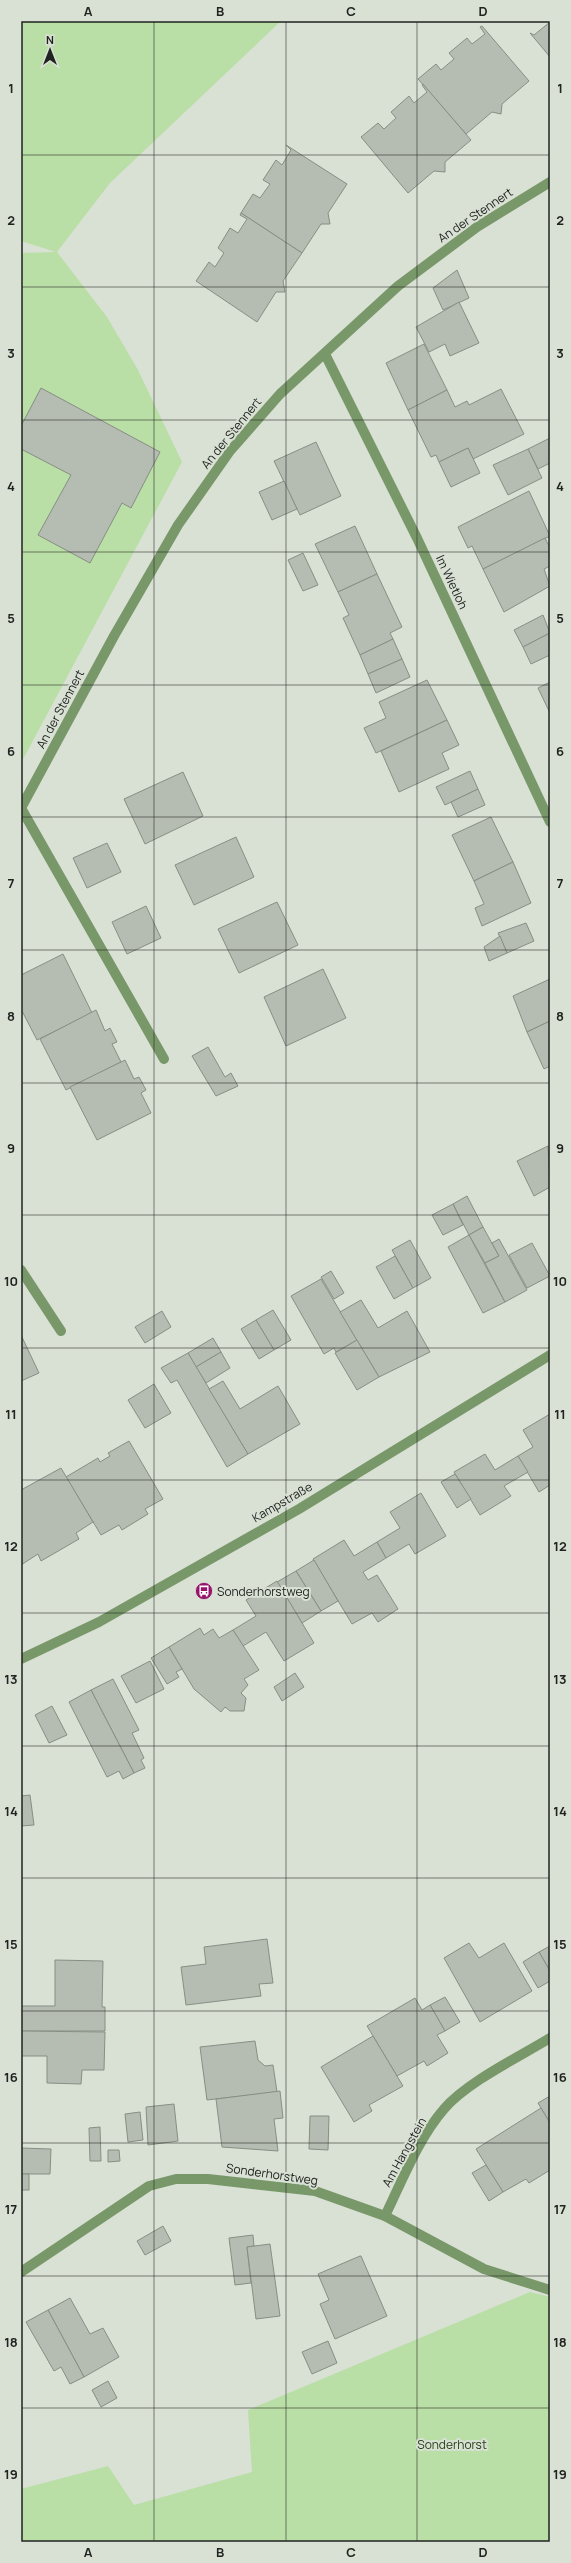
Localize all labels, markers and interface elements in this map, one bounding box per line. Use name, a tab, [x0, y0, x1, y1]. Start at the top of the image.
text: A	[84, 2, 93, 20]
text: B	[216, 2, 224, 20]
text: C	[346, 2, 356, 20]
text: D	[478, 2, 488, 20]
north arrow	[30, 30, 70, 70]
text: N	[46, 32, 54, 47]
text: 1	[8, 79, 14, 97]
text: 1	[557, 79, 563, 97]
street label: An der Stennert	[434, 183, 516, 246]
text: 2	[7, 211, 15, 229]
text: 2	[556, 211, 564, 229]
text: 3	[7, 344, 15, 362]
text: 3	[556, 344, 564, 362]
street label: An der Stennert	[197, 394, 265, 472]
text: 4	[7, 477, 15, 495]
text: 4	[556, 477, 564, 495]
street label: Im Wietloh	[432, 552, 472, 612]
text: 5	[7, 609, 15, 627]
text: 5	[556, 609, 564, 627]
street label: An der Stennert	[32, 666, 88, 751]
text: 6	[7, 742, 15, 760]
text: 6	[556, 742, 564, 760]
text: 7	[8, 874, 15, 892]
text: 7	[557, 874, 564, 892]
text: 8	[7, 1007, 15, 1025]
text: 8	[556, 1007, 564, 1025]
text: 9	[7, 1139, 15, 1157]
text: 9	[556, 1139, 564, 1157]
text: 10	[4, 1272, 18, 1290]
text: 10	[553, 1272, 567, 1290]
text: 11	[5, 1405, 17, 1423]
text: 11	[554, 1405, 566, 1423]
street label: Kampstraße	[249, 1478, 315, 1526]
text: 12	[4, 1537, 18, 1555]
text: 12	[553, 1537, 567, 1555]
bus stop icon: Sonderhorstweg	[194, 1581, 214, 1601]
place label: Sonderhorstweg	[217, 1583, 310, 1600]
text: 13	[4, 1670, 18, 1688]
text: 13	[553, 1670, 567, 1688]
text: 14	[4, 1802, 18, 1820]
text: 14	[553, 1802, 567, 1820]
text: 15	[4, 1935, 18, 1953]
text: 15	[553, 1935, 567, 1953]
text: 16	[4, 2068, 18, 2086]
text: 16	[553, 2068, 567, 2086]
street label: Am Hangstein	[378, 2114, 430, 2190]
street label: Sonderhorstweg	[225, 2159, 319, 2189]
text: 17	[5, 2200, 17, 2218]
text: 17	[554, 2200, 566, 2218]
text: 18	[4, 2333, 18, 2351]
text: 18	[553, 2333, 567, 2351]
park label: Sonderhorst	[417, 2436, 487, 2453]
text: 19	[4, 2465, 18, 2483]
text: 19	[553, 2465, 567, 2483]
text: A	[84, 2543, 93, 2561]
text: B	[216, 2543, 224, 2561]
text: C	[346, 2543, 356, 2561]
text: D	[478, 2543, 488, 2561]

